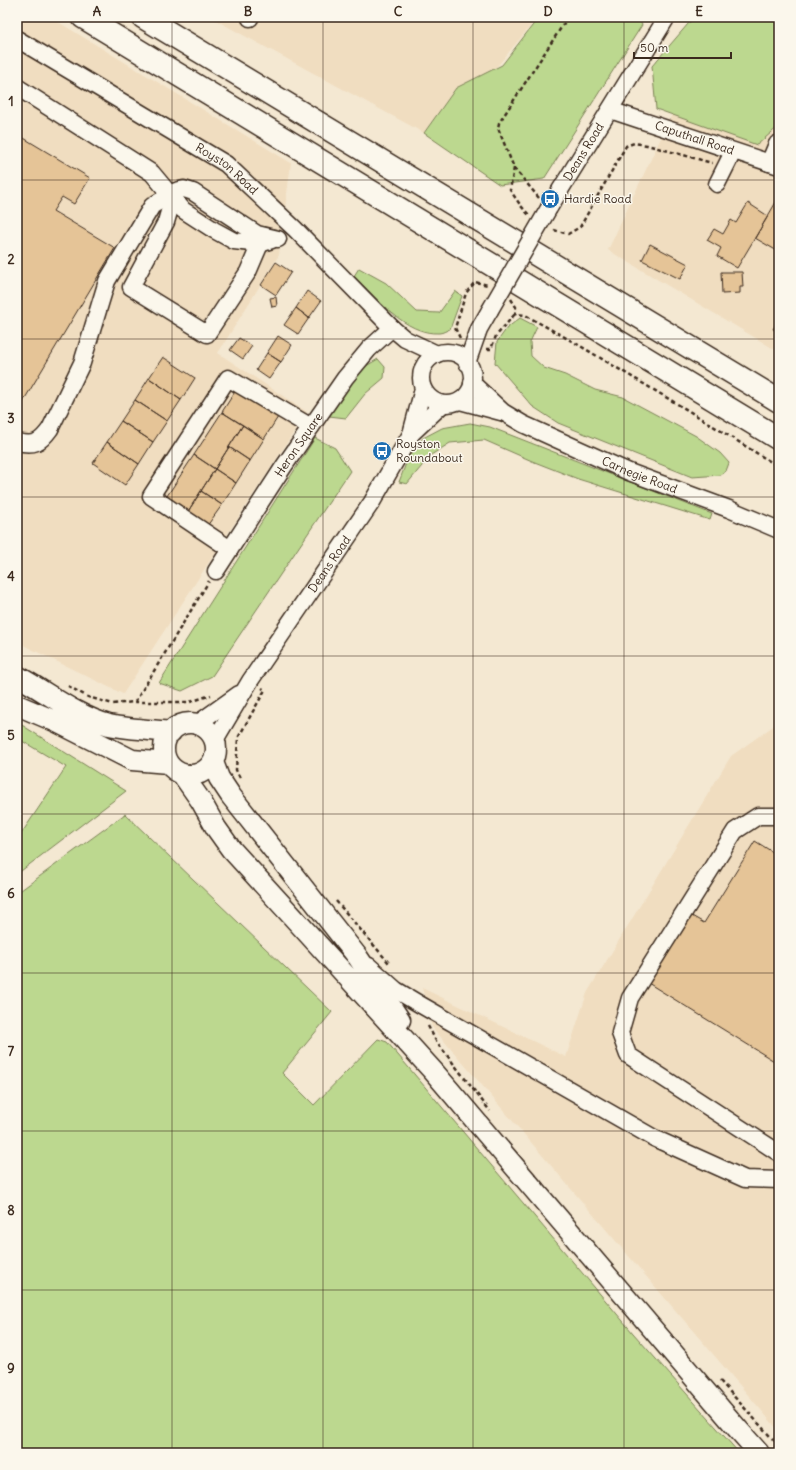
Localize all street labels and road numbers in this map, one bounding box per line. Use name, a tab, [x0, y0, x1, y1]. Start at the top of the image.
street label: Caputhall Road	[653, 117, 736, 158]
street label: Deans Road	[560, 120, 607, 183]
street label: Royston Road	[193, 140, 261, 197]
street label: Heron Square	[271, 410, 326, 479]
street label: Carnegie Road	[600, 453, 679, 496]
street label: Deans Road	[305, 533, 354, 595]

